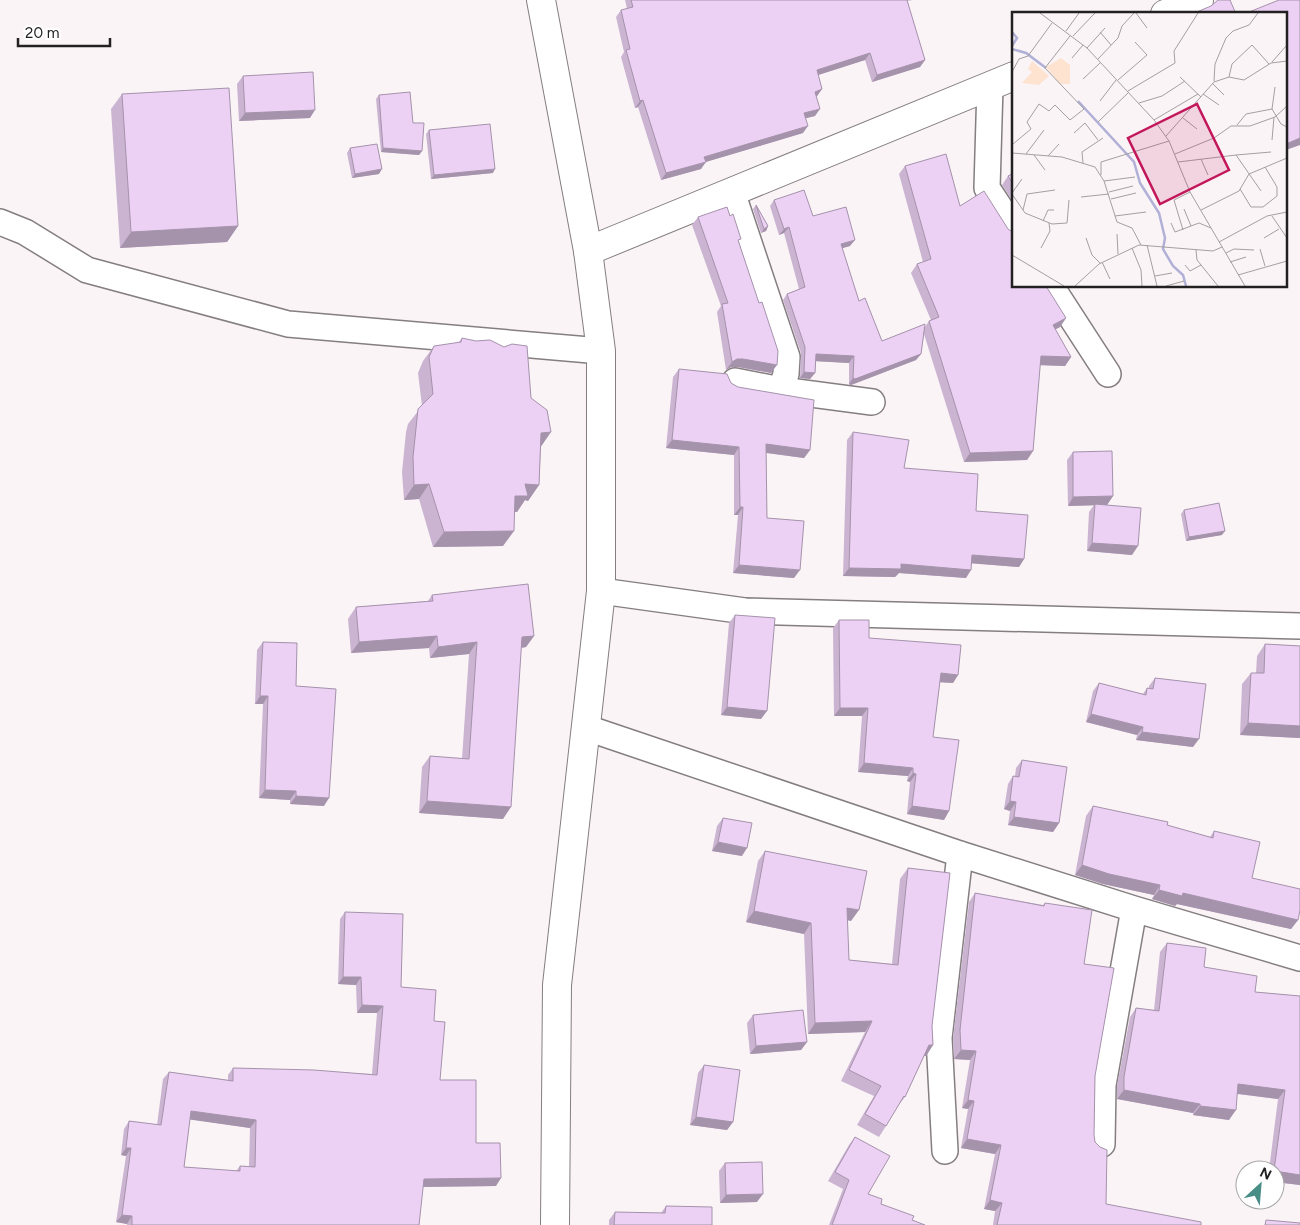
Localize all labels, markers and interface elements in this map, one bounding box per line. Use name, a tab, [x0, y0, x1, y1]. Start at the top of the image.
inset map	[1012, 12, 1288, 288]
scale bar	[18, 15, 110, 47]
text: 20 m	[25, 24, 59, 42]
north arrow	[1235, 1160, 1285, 1210]
text: N	[1257, 1164, 1274, 1184]

